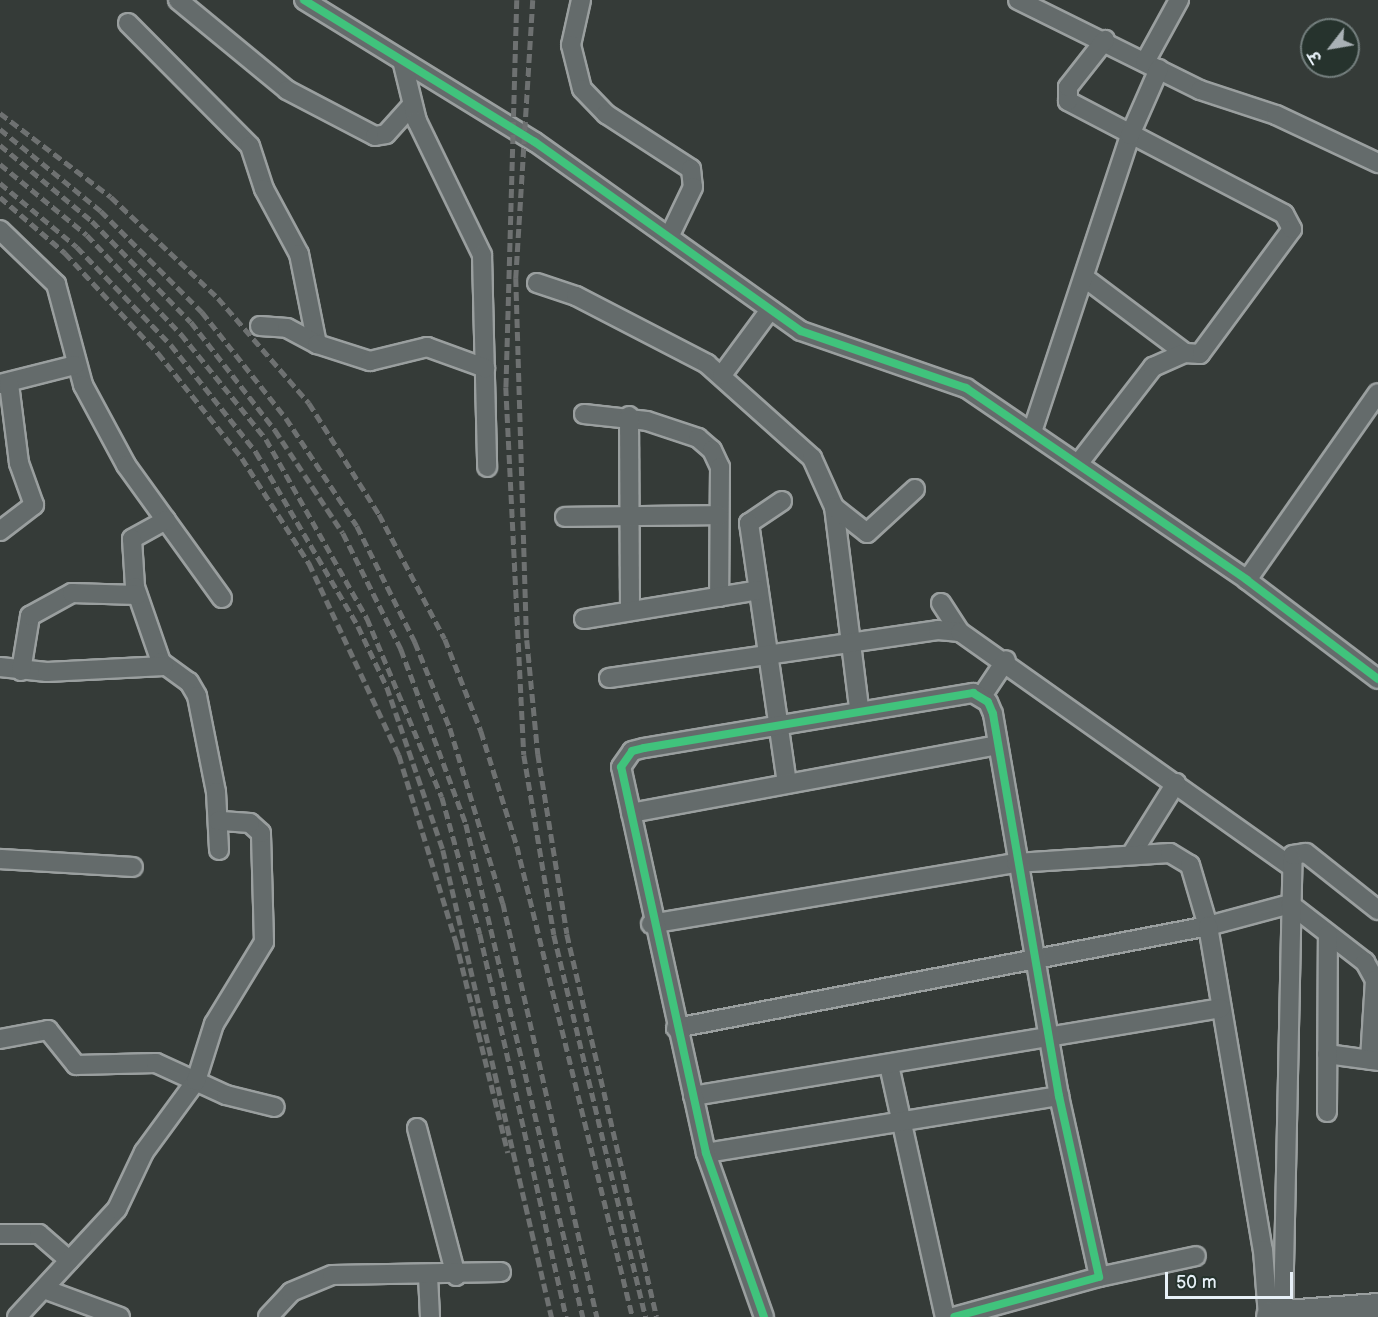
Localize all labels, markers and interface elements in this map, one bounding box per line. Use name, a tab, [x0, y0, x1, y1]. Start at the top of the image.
north arrow	[1300, 18, 1360, 78]
text: उ	[1305, 47, 1327, 66]
scale bar	[1168, 1260, 1296, 1298]
text: 50 m	[1176, 1272, 1217, 1293]

